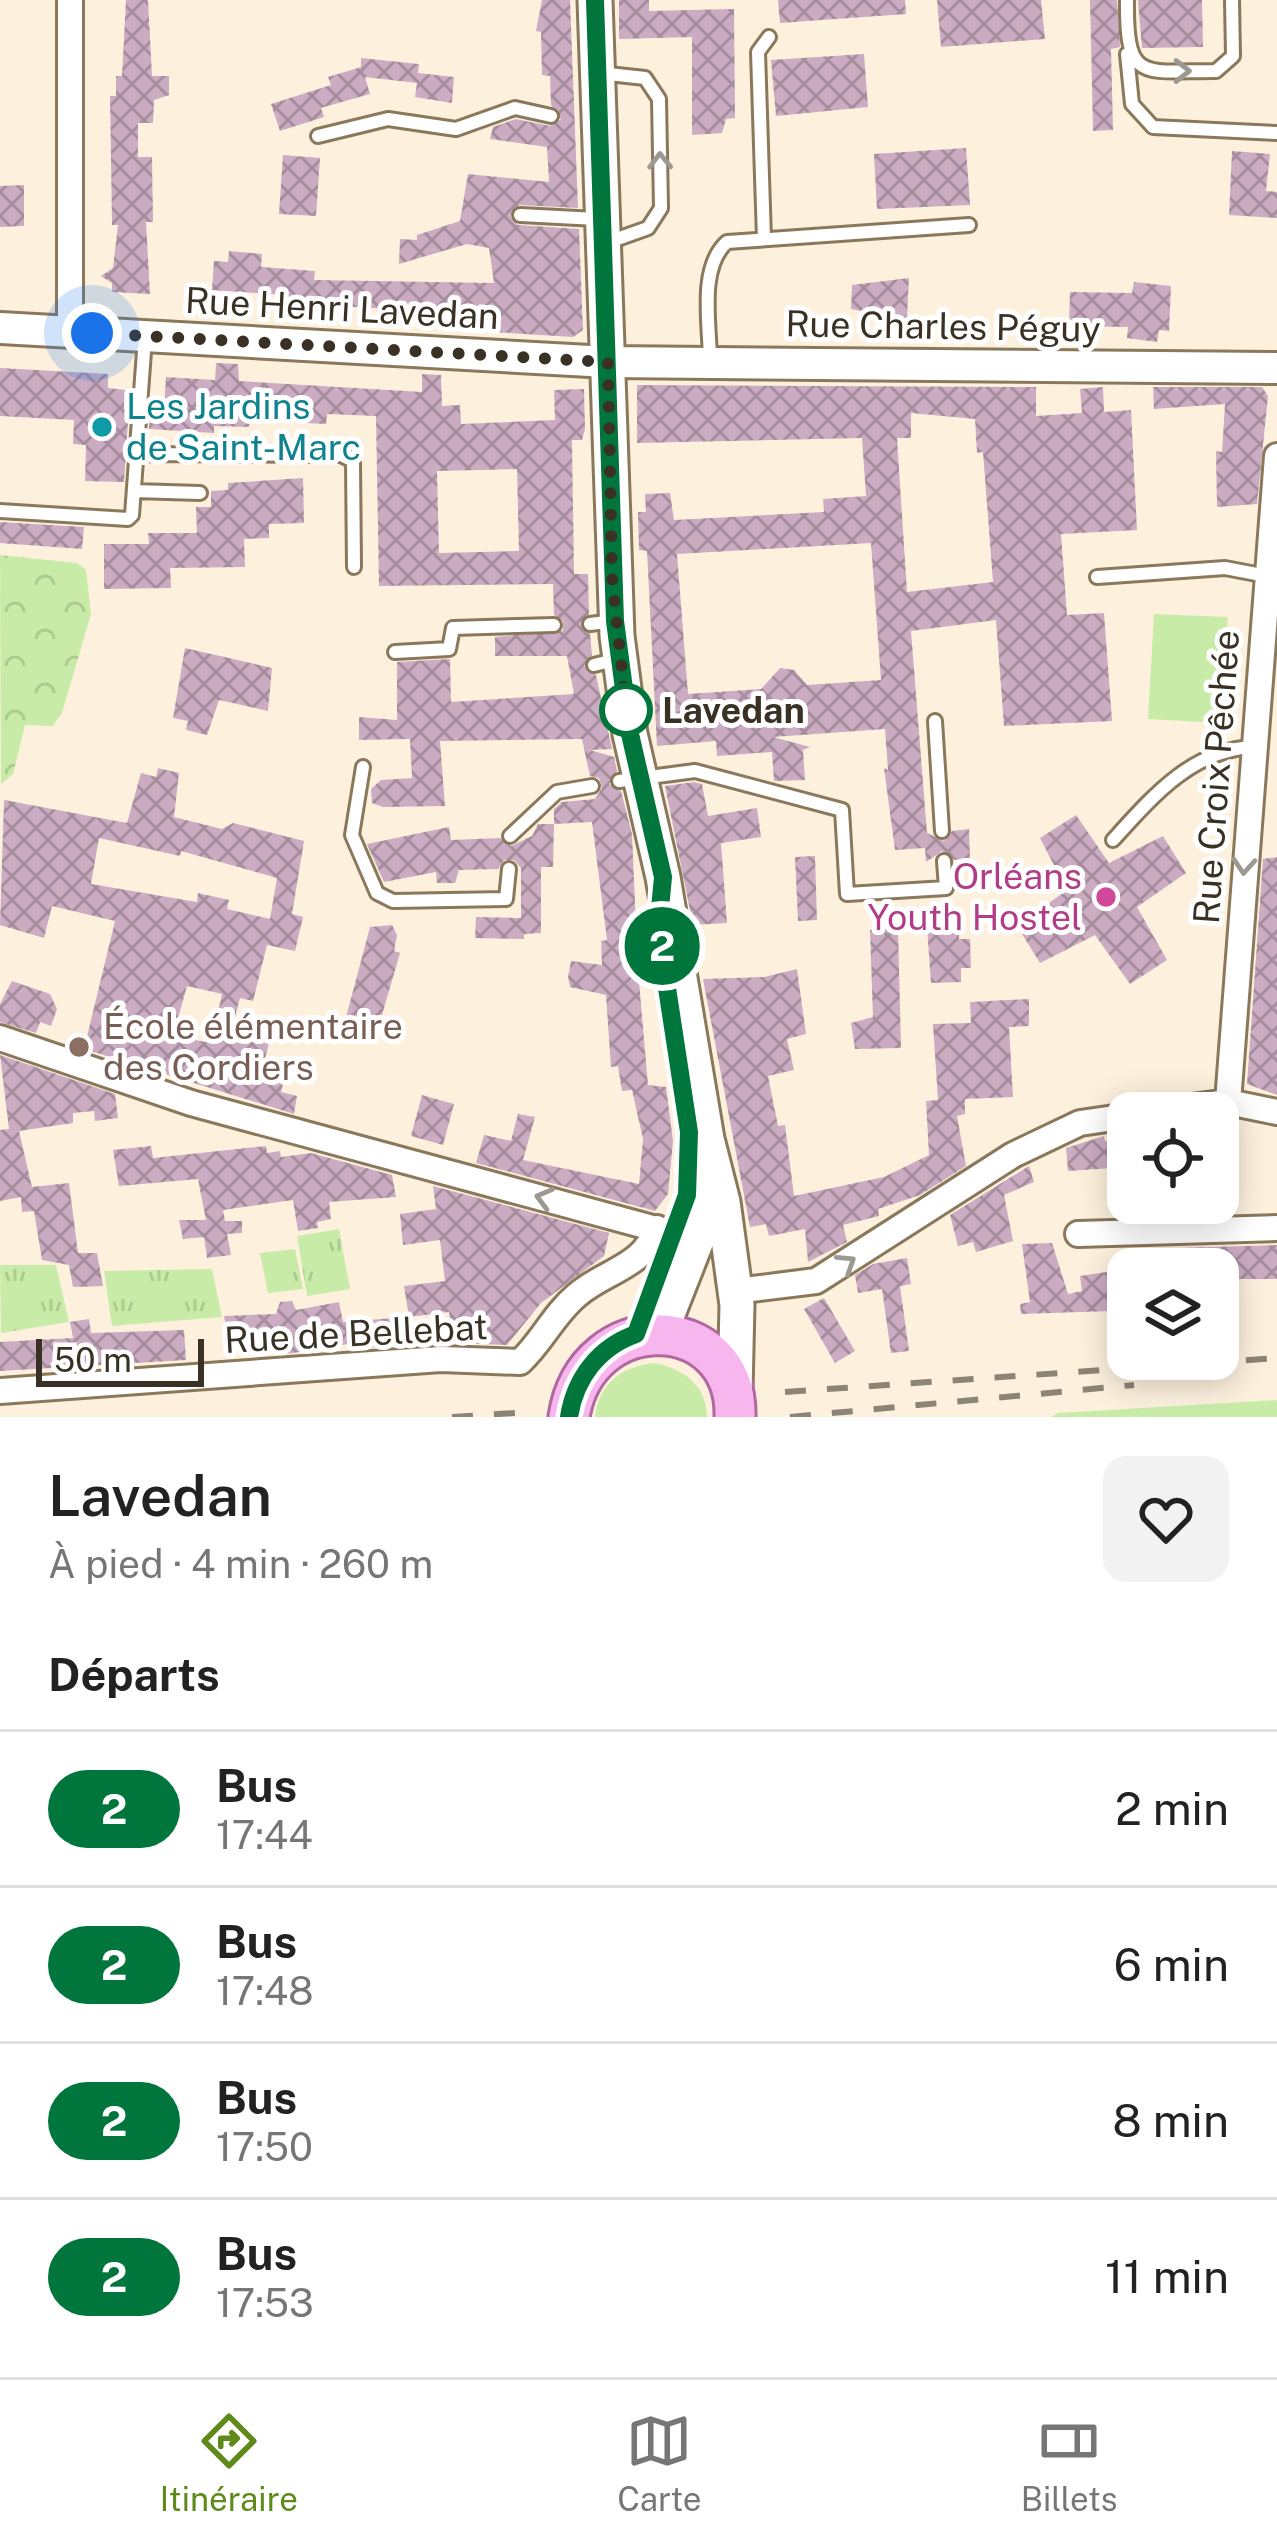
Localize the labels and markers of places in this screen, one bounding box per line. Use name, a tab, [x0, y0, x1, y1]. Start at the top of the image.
place label: Les Jardins de Saint-Marc	[126, 385, 361, 468]
marker: Les Jardins de Saint-Marc	[89, 414, 115, 440]
marker: Lavedan	[601, 685, 651, 735]
place label: Lavedan	[662, 689, 805, 731]
place label: Orléans Youth Hostel	[868, 855, 1082, 938]
marker: Orléans Youth Hostel	[1093, 884, 1119, 910]
place label: École élémentaire des Cordiers	[103, 1005, 403, 1088]
marker: École élémentaire des Cordiers	[66, 1034, 92, 1060]

